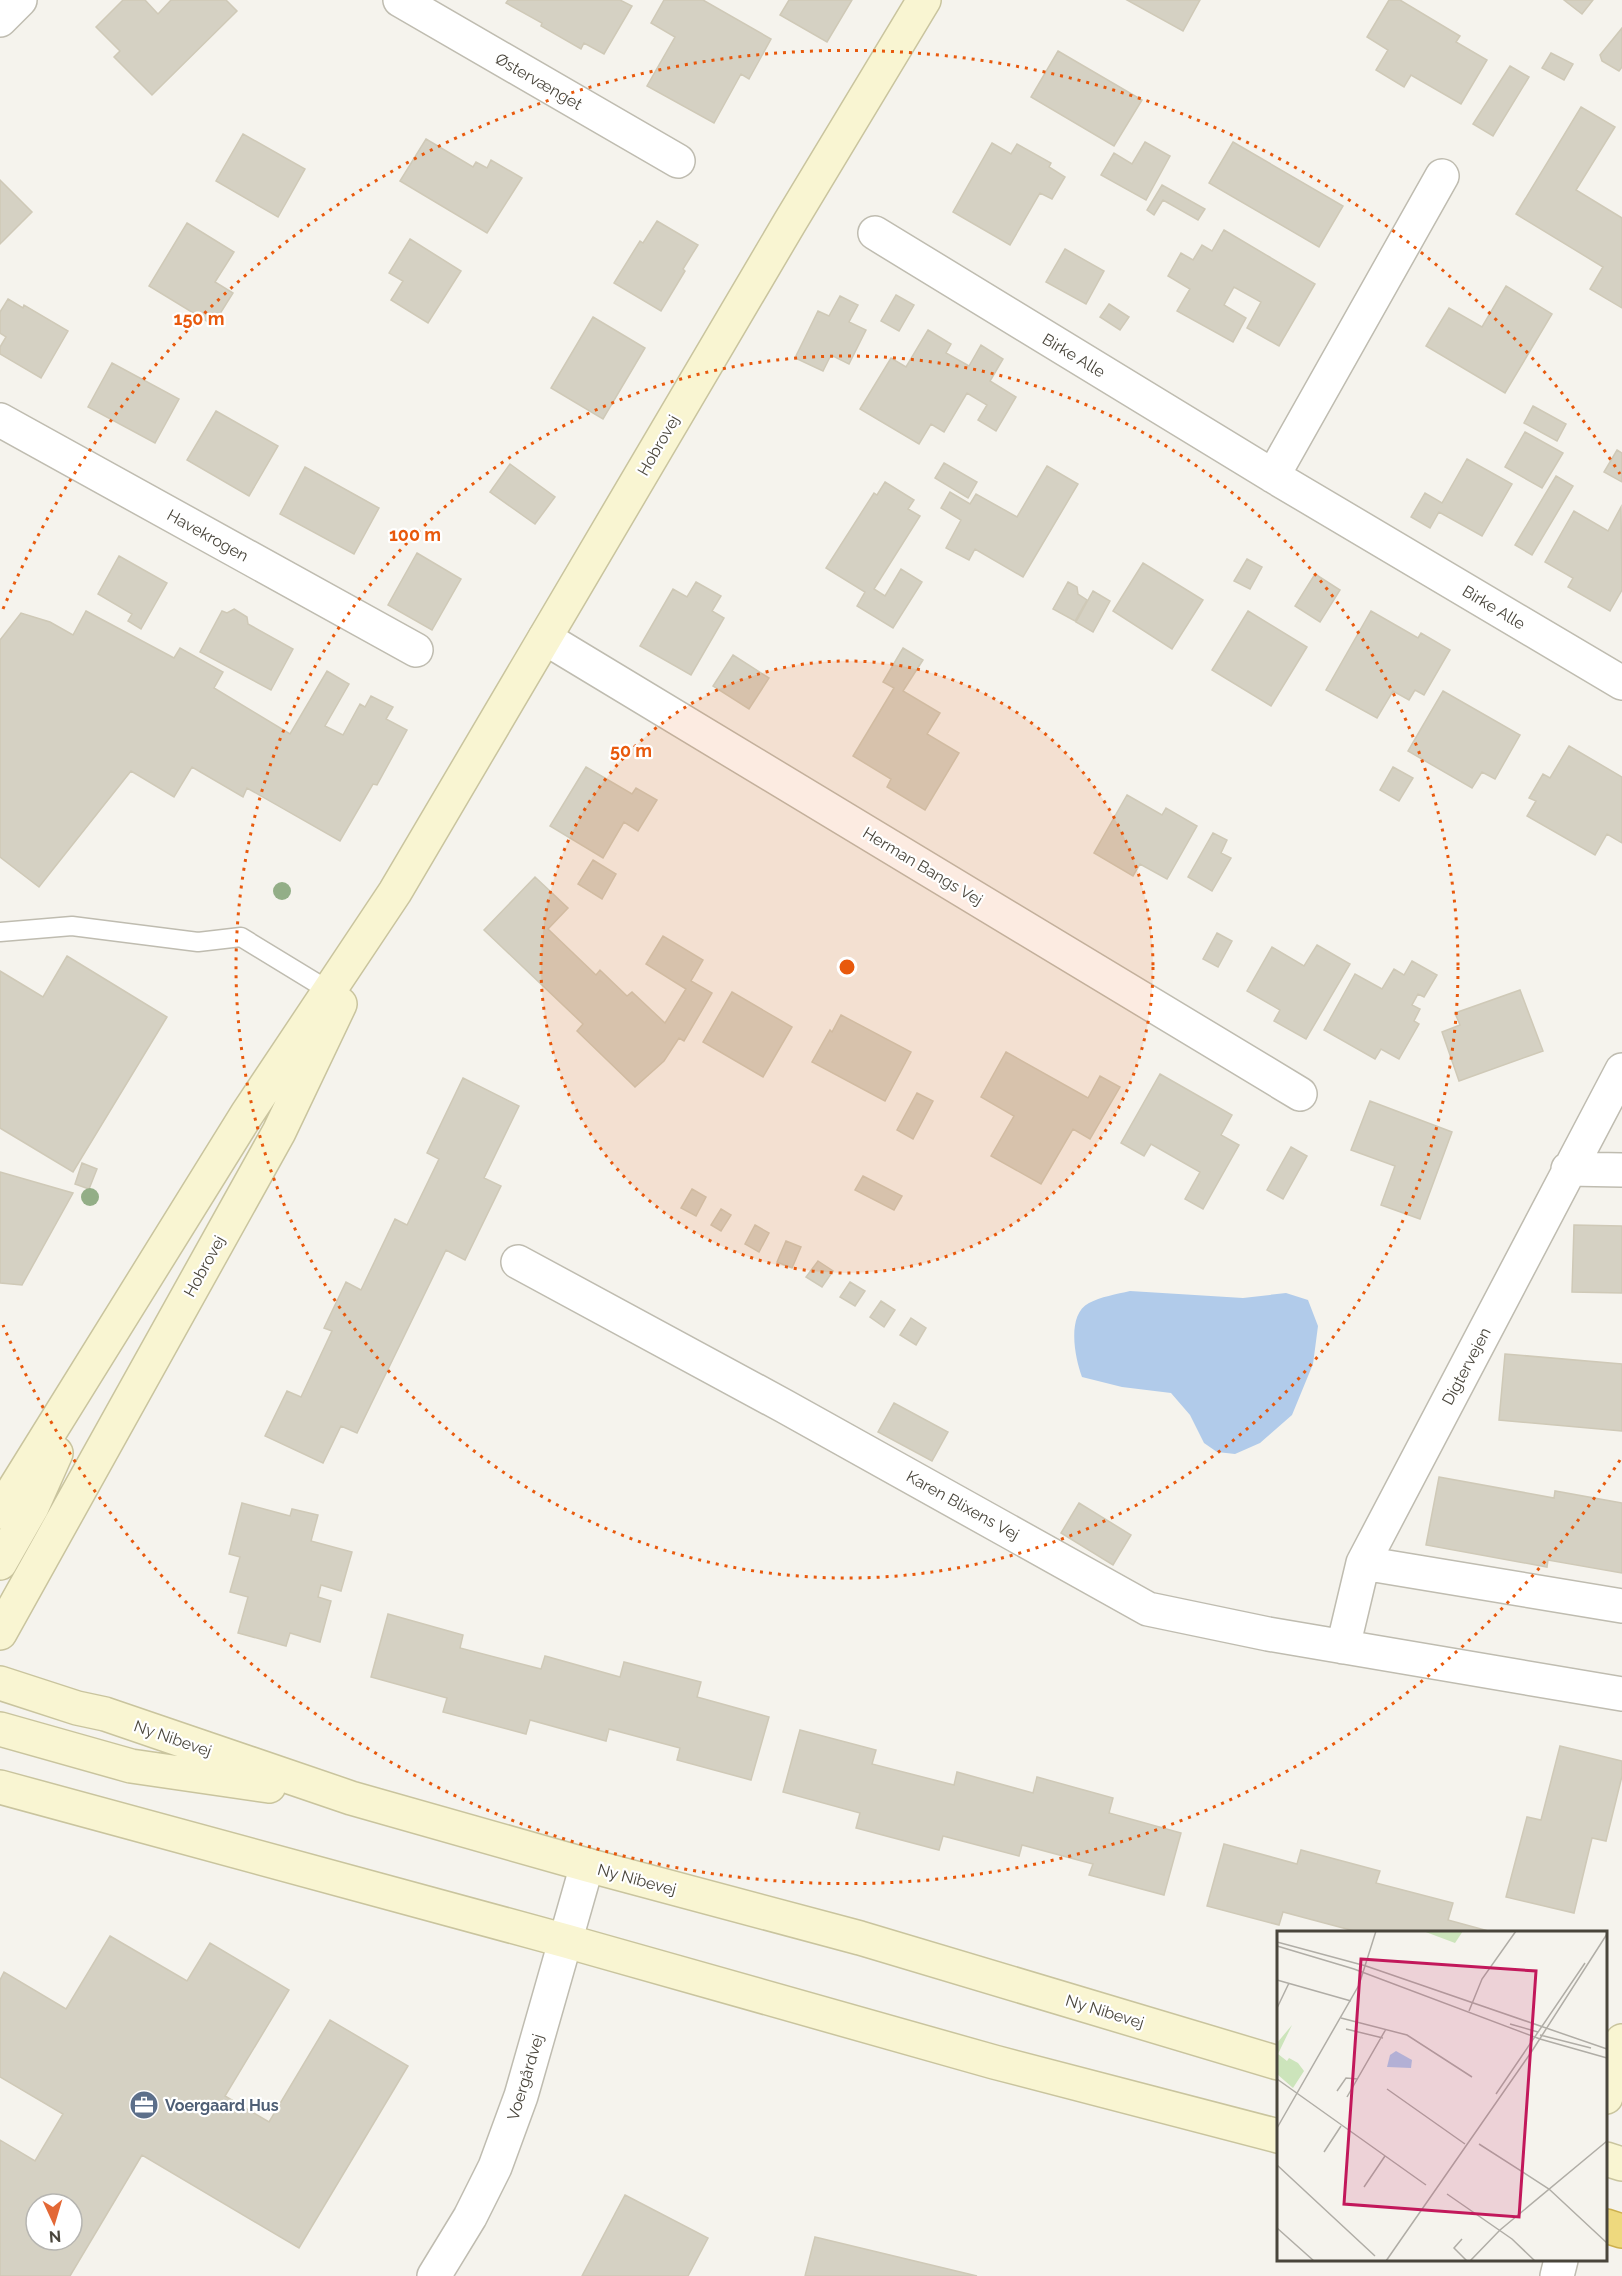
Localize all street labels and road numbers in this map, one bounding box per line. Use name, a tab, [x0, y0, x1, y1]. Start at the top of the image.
street label: Østervænget	[492, 49, 586, 114]
street label: Birke Alle	[1039, 329, 1109, 382]
street label: Hobrovej	[633, 412, 683, 479]
street label: Havekrogen	[164, 505, 252, 566]
street label: Birke Alle	[1459, 581, 1529, 634]
street label: Herman Bangs Vej	[859, 823, 986, 910]
street label: Hobrovej	[180, 1232, 229, 1300]
street label: Digtervejen	[1438, 1324, 1495, 1408]
street label: Karen Blixens Vej	[903, 1467, 1023, 1544]
street label: Ny Nibevej	[132, 1716, 214, 1761]
street label: Ny Nibevej	[595, 1860, 678, 1899]
street label: Ny Nibevej	[1063, 1991, 1146, 2032]
street label: Voergårdvej	[503, 2032, 548, 2123]

